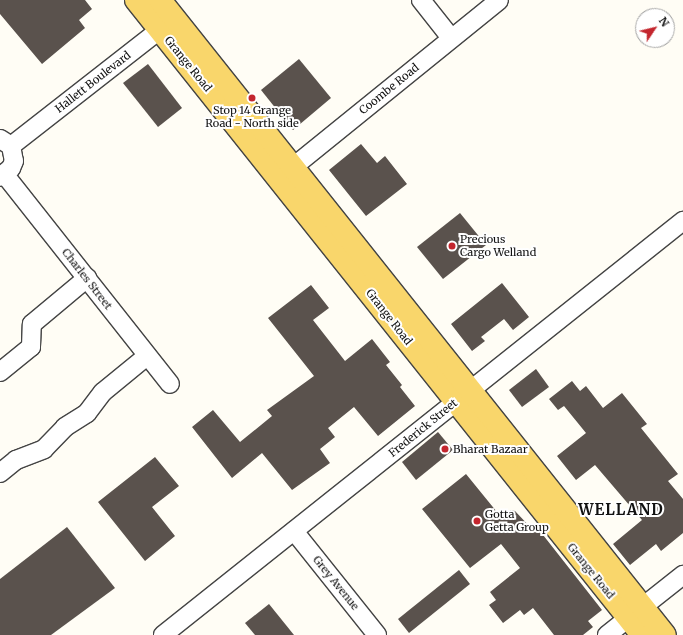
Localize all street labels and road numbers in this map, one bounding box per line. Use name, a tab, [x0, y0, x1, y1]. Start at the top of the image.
street label: Grange Road	[162, 34, 214, 94]
street label: Hallett Boulevard	[53, 48, 133, 116]
street label: Coombe Road	[357, 61, 421, 117]
street label: Charles Street	[59, 246, 115, 312]
street label: Grange Road	[363, 286, 415, 348]
street label: Frederick Street	[386, 396, 460, 460]
street label: Grange Road	[565, 541, 617, 601]
street label: Grey Avenue	[310, 553, 362, 613]

